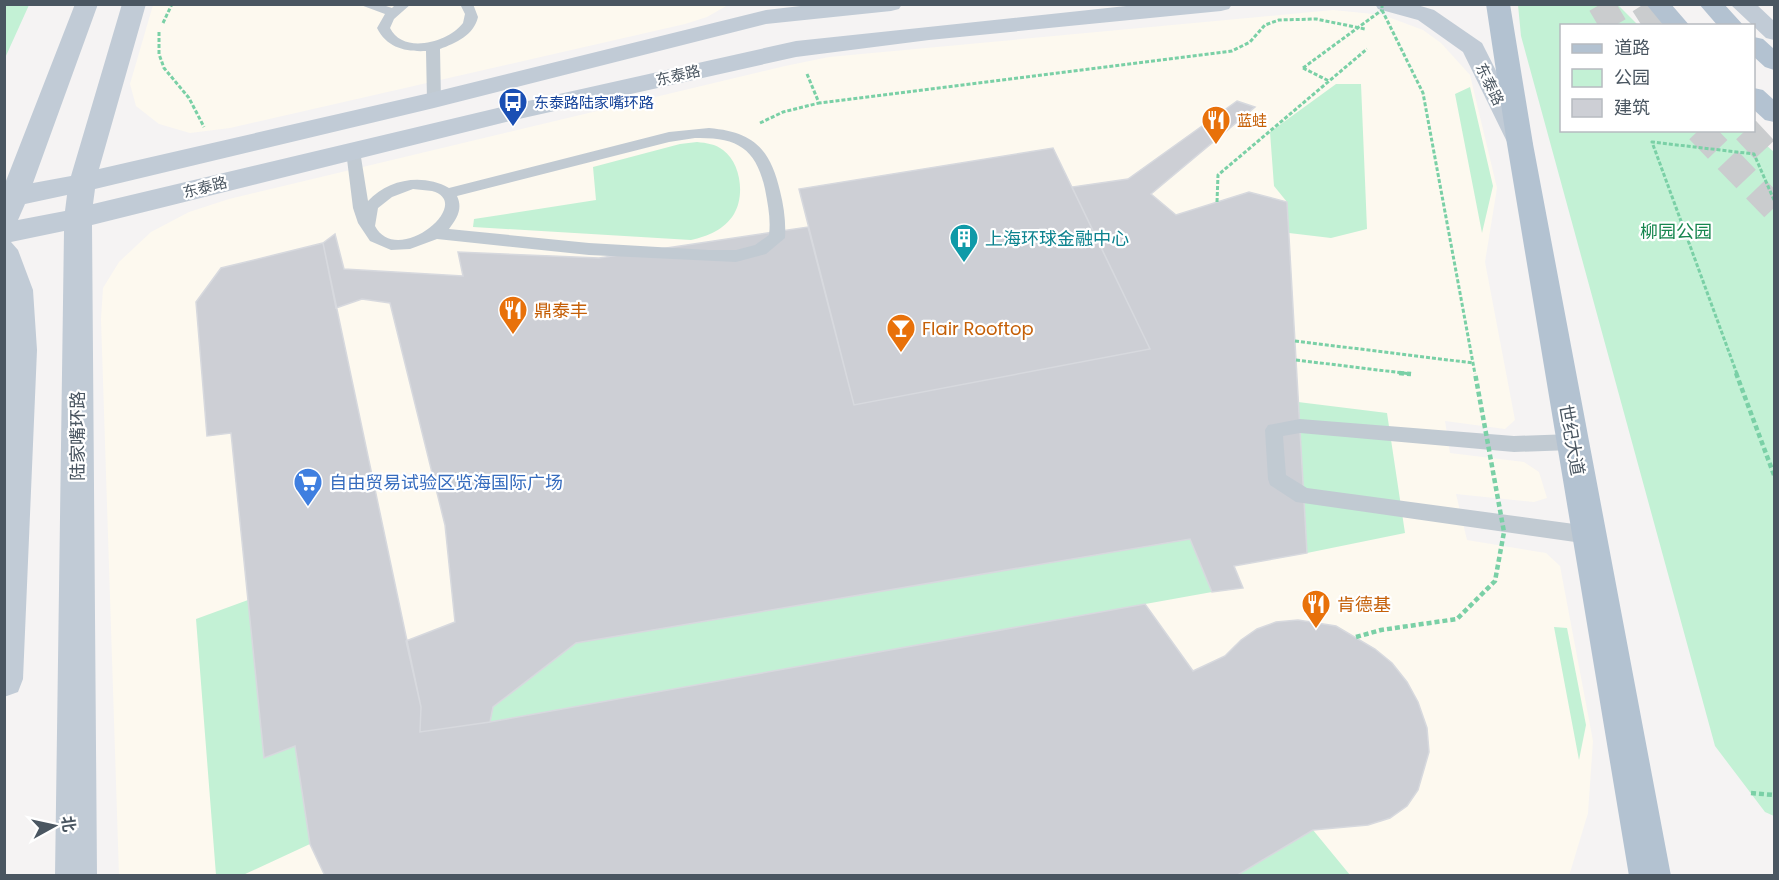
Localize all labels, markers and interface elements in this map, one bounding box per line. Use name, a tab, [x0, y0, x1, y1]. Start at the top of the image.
legend	[1560, 24, 1755, 132]
text: 道路	[1614, 35, 1650, 60]
street label: 东泰路	[1471, 59, 1509, 109]
street label: 东泰路	[654, 60, 702, 90]
text: 公园	[1614, 65, 1650, 90]
bus stop icon: 东泰路陆家嘴环路	[497, 86, 529, 128]
place label: 东泰路陆家嘴环路	[534, 92, 654, 113]
text: 建筑	[1614, 95, 1650, 120]
restaurant icon: 蓝蛙	[1200, 104, 1232, 146]
place label: 蓝蛙	[1237, 110, 1267, 131]
street label: 东泰路	[181, 171, 229, 203]
park label: 柳园公园	[1640, 219, 1712, 244]
building icon: 上海环球金融中心	[948, 222, 980, 264]
place label: 上海环球金融中心	[985, 226, 1129, 251]
restaurant icon: 鼎泰丰	[497, 294, 529, 336]
place label: 鼎泰丰	[534, 298, 588, 323]
bar icon: Flair Rooftop	[885, 312, 917, 354]
place label: Flair Rooftop	[922, 316, 1034, 341]
street label: 陆家嘴环路	[65, 391, 90, 481]
street label: 世纪大道	[1553, 402, 1591, 478]
supermarket icon: 自由贸易试验区览海国际广场	[292, 466, 324, 508]
place label: 自由贸易试验区览海国际广场	[329, 470, 563, 495]
restaurant icon: 肯德基	[1300, 588, 1332, 630]
place label: 肯德基	[1337, 592, 1391, 617]
north arrow	[24, 796, 84, 856]
text: 北	[56, 814, 81, 834]

